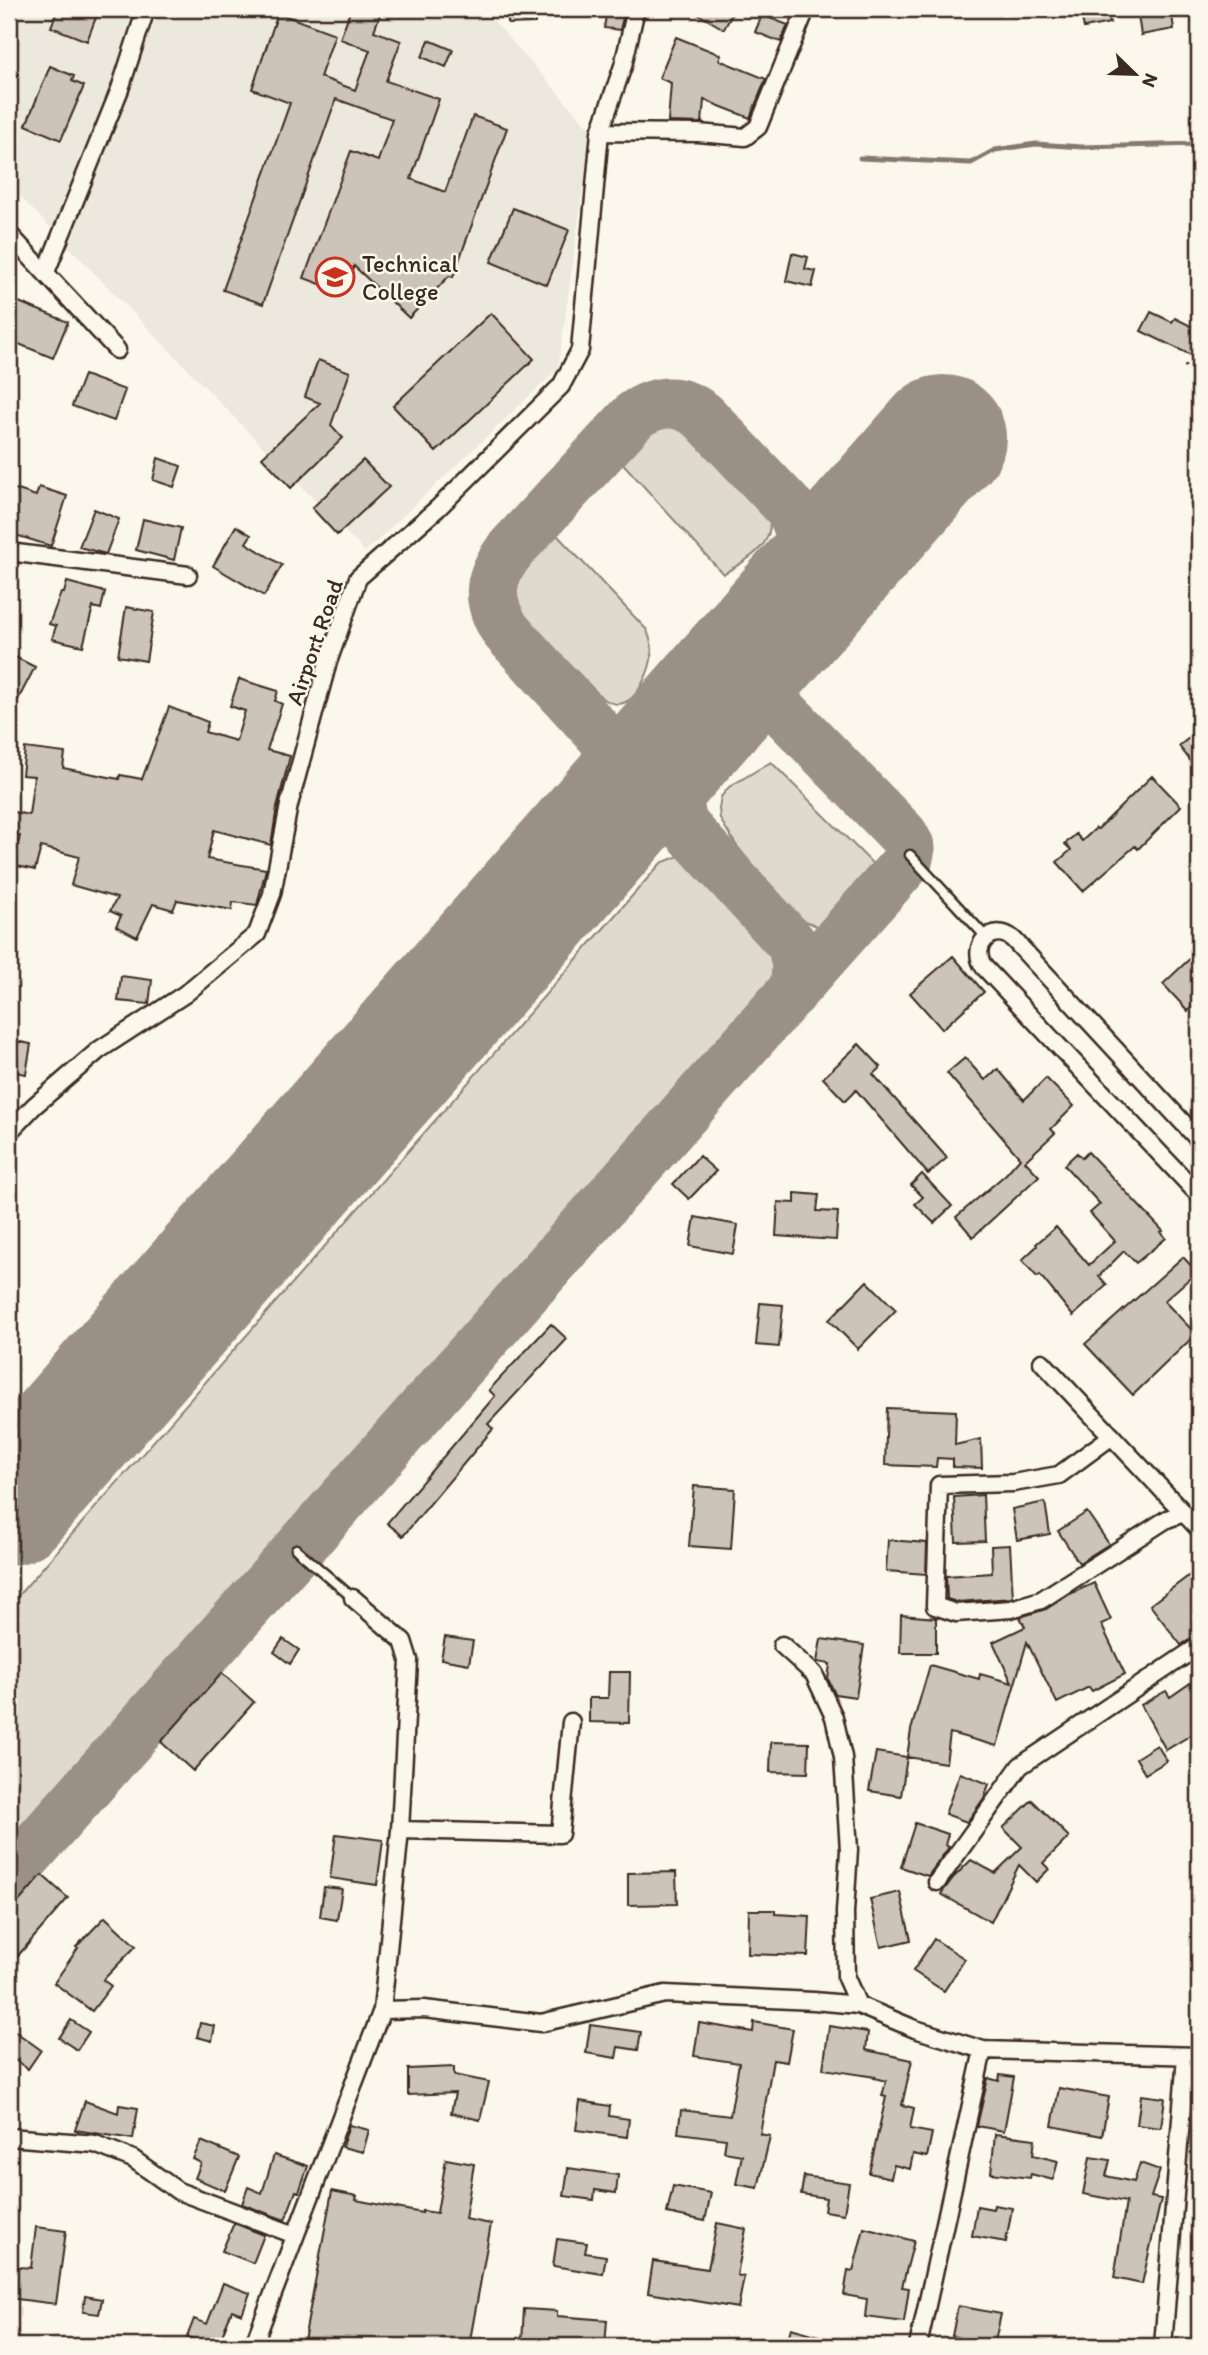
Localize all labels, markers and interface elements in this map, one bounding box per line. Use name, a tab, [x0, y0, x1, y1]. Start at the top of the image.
north arrow	[1100, 38, 1170, 108]
text: N	[1137, 70, 1163, 91]
place label: Technical College	[362, 249, 459, 306]
school or university icon: Technical College	[314, 256, 356, 298]
street label: Airport Road	[279, 575, 349, 709]

